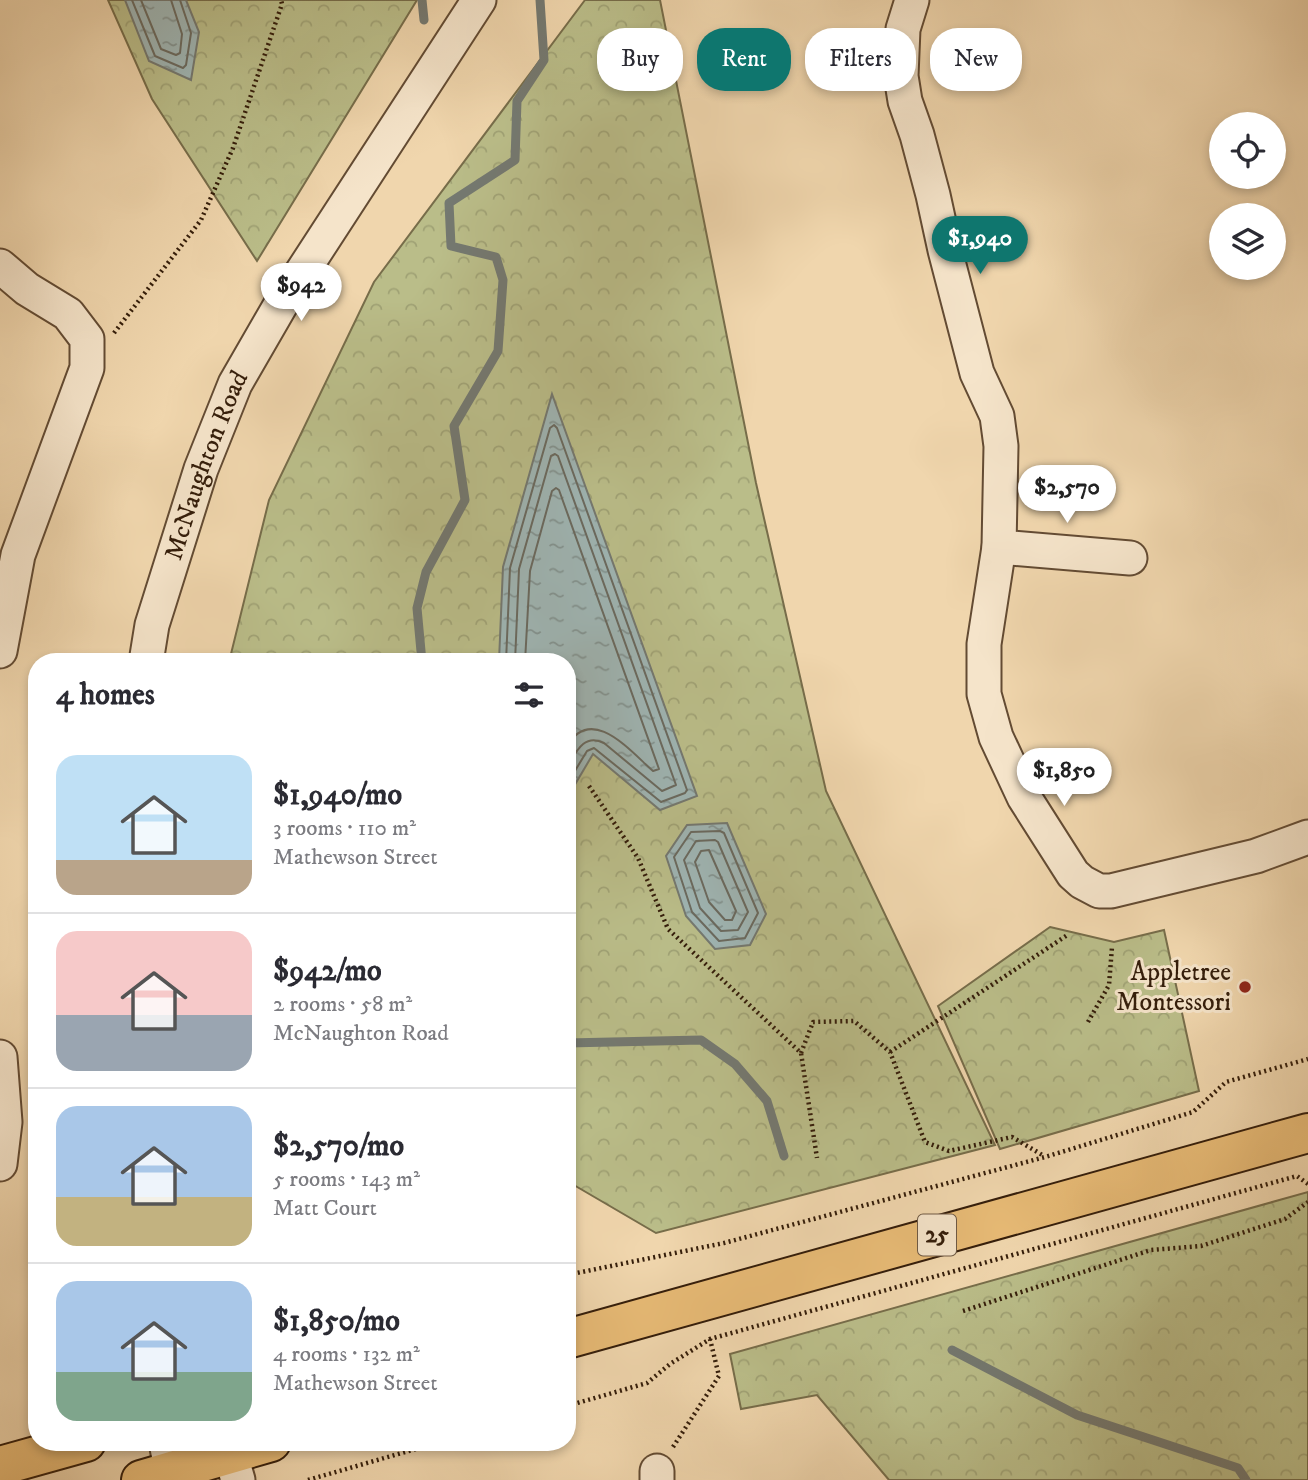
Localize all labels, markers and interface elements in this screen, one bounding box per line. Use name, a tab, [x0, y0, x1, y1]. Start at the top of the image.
chip: Buy	[597, 28, 683, 91]
chip: Rent	[697, 28, 791, 91]
chip: Filters	[805, 28, 916, 91]
chip: New	[930, 28, 1022, 91]
map controls	[1209, 112, 1286, 280]
button: locate	[1209, 112, 1286, 189]
button: layers	[1209, 203, 1286, 280]
pin: $1,940	[923, 216, 1037, 276]
text: $1,940	[948, 224, 1012, 253]
pin: $942	[260, 264, 342, 323]
text: $942	[277, 271, 325, 300]
street label: McNaughton Road	[157, 365, 256, 564]
pin: $2,570	[1010, 466, 1124, 525]
text: $2,570	[1034, 473, 1100, 502]
icon: filters	[510, 676, 548, 714]
text: 4 homes	[56, 677, 155, 714]
pin: $1,850	[1007, 748, 1121, 808]
text: $1,850	[1033, 756, 1095, 785]
text: $1,940/mo	[273, 777, 402, 814]
icon: home	[112, 783, 196, 867]
text: 3 rooms · 110 m²	[273, 814, 416, 843]
text: Mathewson Street	[273, 843, 438, 872]
text: $942/mo	[273, 953, 382, 990]
place label: Appletree Montessori	[1116, 956, 1231, 1019]
icon: home	[112, 959, 196, 1043]
marker: Appletree Montessori	[1237, 979, 1253, 995]
text: 2 rooms · 58 m²	[273, 990, 412, 1019]
text: McNaughton Road	[273, 1019, 449, 1048]
text: $2,570/mo	[273, 1128, 404, 1165]
icon: home	[112, 1134, 196, 1218]
text: 5 rooms · 143 m²	[273, 1165, 420, 1194]
text: Matt Court	[273, 1194, 377, 1223]
road number: 25	[918, 1214, 956, 1255]
text: $1,850/mo	[273, 1303, 400, 1340]
icon: home	[112, 1309, 196, 1393]
text: 4 rooms · 132 m²	[273, 1340, 420, 1369]
text: Mathewson Street	[273, 1369, 438, 1398]

